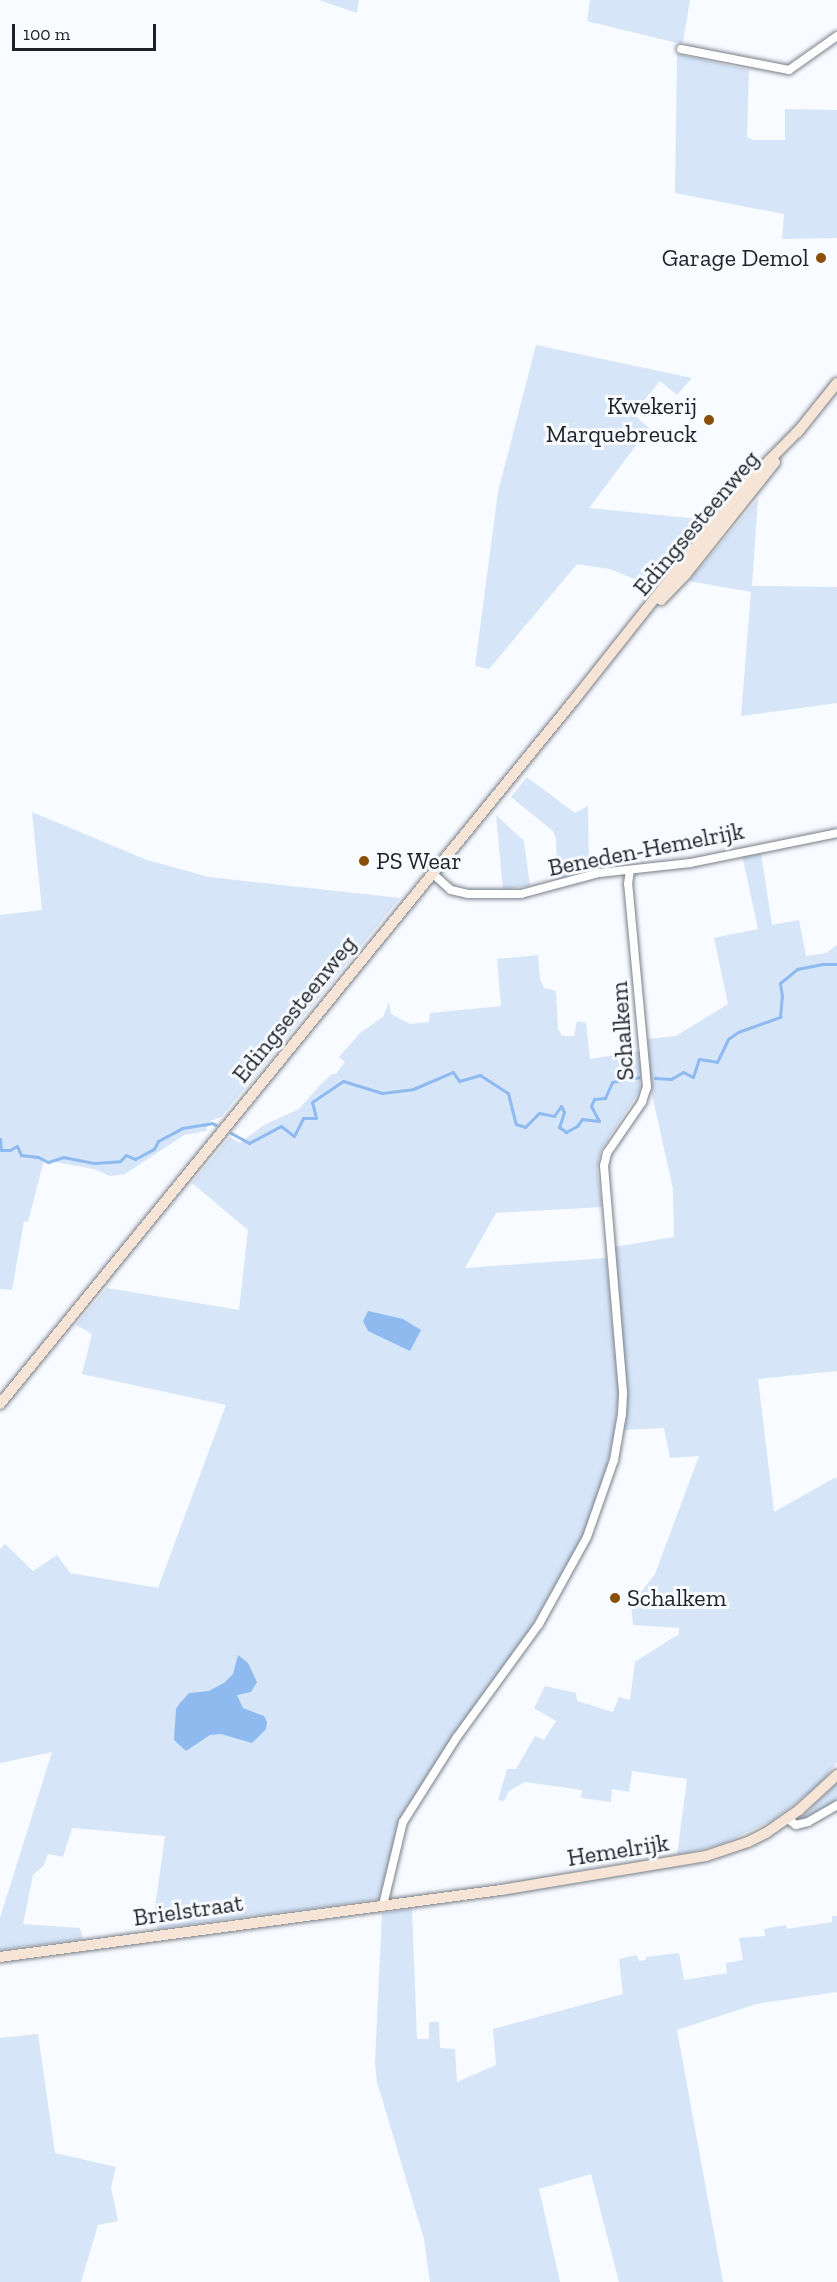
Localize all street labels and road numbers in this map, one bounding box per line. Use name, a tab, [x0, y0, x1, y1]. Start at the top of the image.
street label: Edingsesteenweg	[627, 445, 765, 601]
street label: Beneden-Hemelrijk	[546, 816, 746, 882]
street label: Edingsesteenweg	[226, 930, 362, 1088]
street label: Schalkem	[604, 980, 640, 1082]
street label: Hemelrijk	[565, 1828, 671, 1872]
street label: Brielstraat	[131, 1888, 245, 1932]

